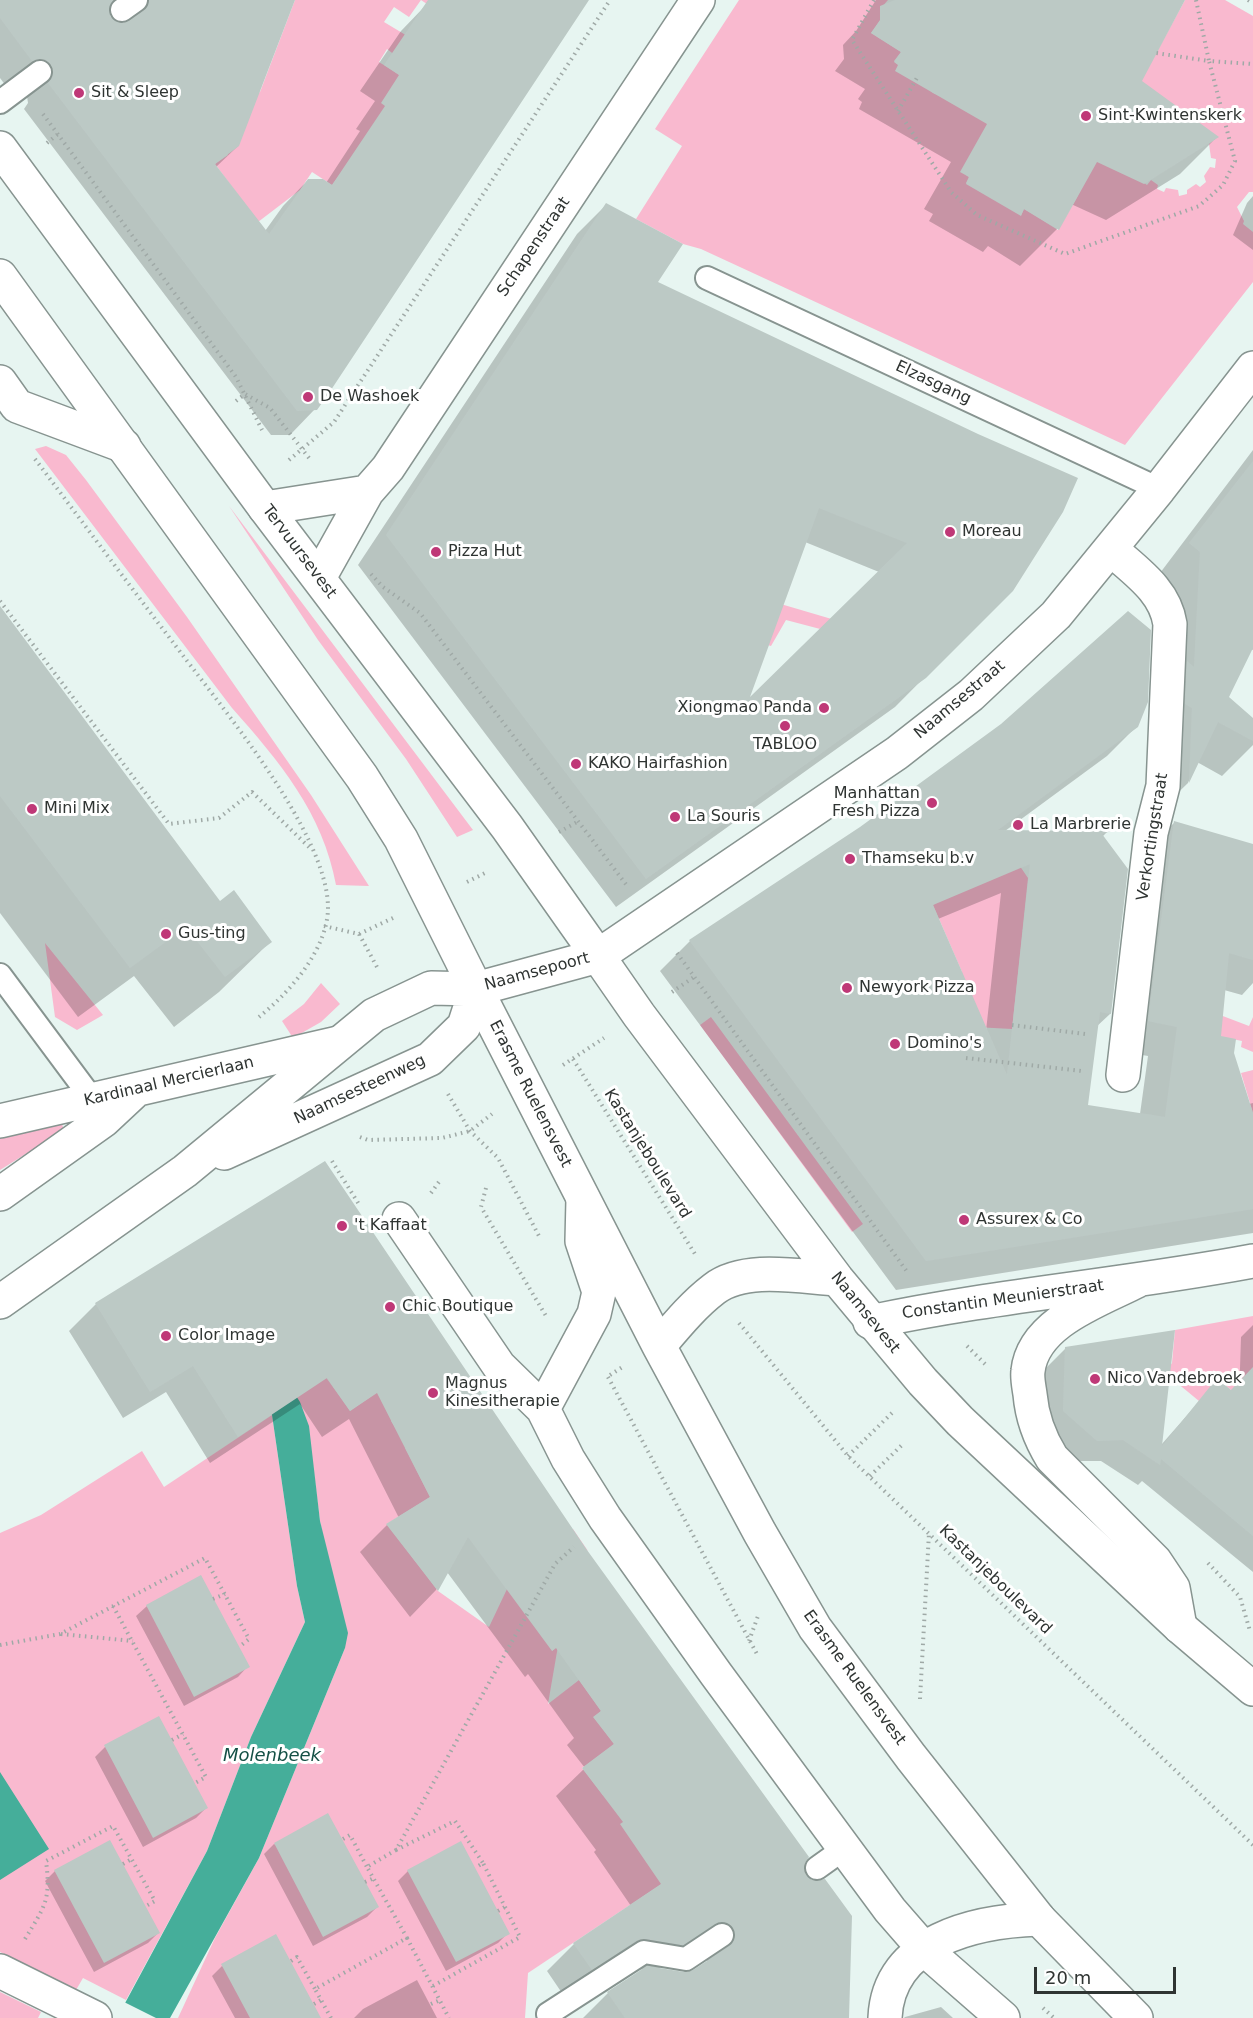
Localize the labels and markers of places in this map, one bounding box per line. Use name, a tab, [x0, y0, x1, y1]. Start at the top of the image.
place label: Sit & Sleep	[91, 83, 179, 103]
marker: Sit & Sleep	[72, 86, 86, 100]
place label: Sint-Kwintenskerk	[1098, 106, 1242, 126]
marker: Sint-Kwintenskerk	[1079, 109, 1093, 123]
place label: De Washoek	[320, 387, 419, 407]
marker: De Washoek	[301, 390, 315, 404]
place label: Moreau	[962, 522, 1022, 542]
marker: Moreau	[943, 525, 957, 539]
place label: Pizza Hut	[448, 542, 522, 562]
marker: Pizza Hut	[429, 545, 443, 559]
place label: Xiongmao Panda	[677, 698, 812, 718]
marker: Xiongmao Panda	[817, 701, 831, 715]
marker: TABLOO	[778, 719, 792, 733]
place label: TABLOO	[753, 735, 817, 755]
place label: KAKO Hairfashion	[588, 754, 728, 774]
marker: KAKO Hairfashion	[569, 757, 583, 771]
place label: Manhattan Fresh Pizza	[832, 784, 920, 822]
marker: Manhattan Fresh Pizza	[925, 796, 939, 810]
place label: Mini Mix	[44, 799, 110, 819]
marker: Mini Mix	[25, 802, 39, 816]
place label: La Souris	[687, 807, 760, 827]
marker: La Souris	[668, 810, 682, 824]
place label: La Marbrerie	[1030, 815, 1131, 835]
marker: La Marbrerie	[1011, 818, 1025, 832]
place label: Thamseku b.v	[862, 849, 974, 869]
marker: Thamseku b.v	[843, 852, 857, 866]
place label: Gus-ting	[178, 924, 246, 944]
marker: Gus-ting	[159, 927, 173, 941]
place label: Newyork Pizza	[859, 978, 974, 998]
marker: Newyork Pizza	[840, 981, 854, 995]
place label: Domino's	[907, 1034, 982, 1054]
marker: Domino's	[888, 1037, 902, 1051]
place label: Assurex & Co	[976, 1210, 1083, 1230]
marker: Assurex & Co	[957, 1213, 971, 1227]
place label: 't Kaffaat	[354, 1216, 427, 1236]
marker: 't Kaffaat	[335, 1219, 349, 1233]
place label: Chic Boutique	[402, 1297, 513, 1317]
marker: Chic Boutique	[383, 1300, 397, 1314]
place label: Color Image	[178, 1326, 275, 1346]
marker: Color Image	[159, 1329, 173, 1343]
place label: Nico Vandebroek	[1107, 1369, 1242, 1389]
marker: Nico Vandebroek	[1088, 1372, 1102, 1386]
place label: Magnus Kinesitherapie	[445, 1374, 560, 1412]
marker: Magnus Kinesitherapie	[426, 1386, 440, 1400]

